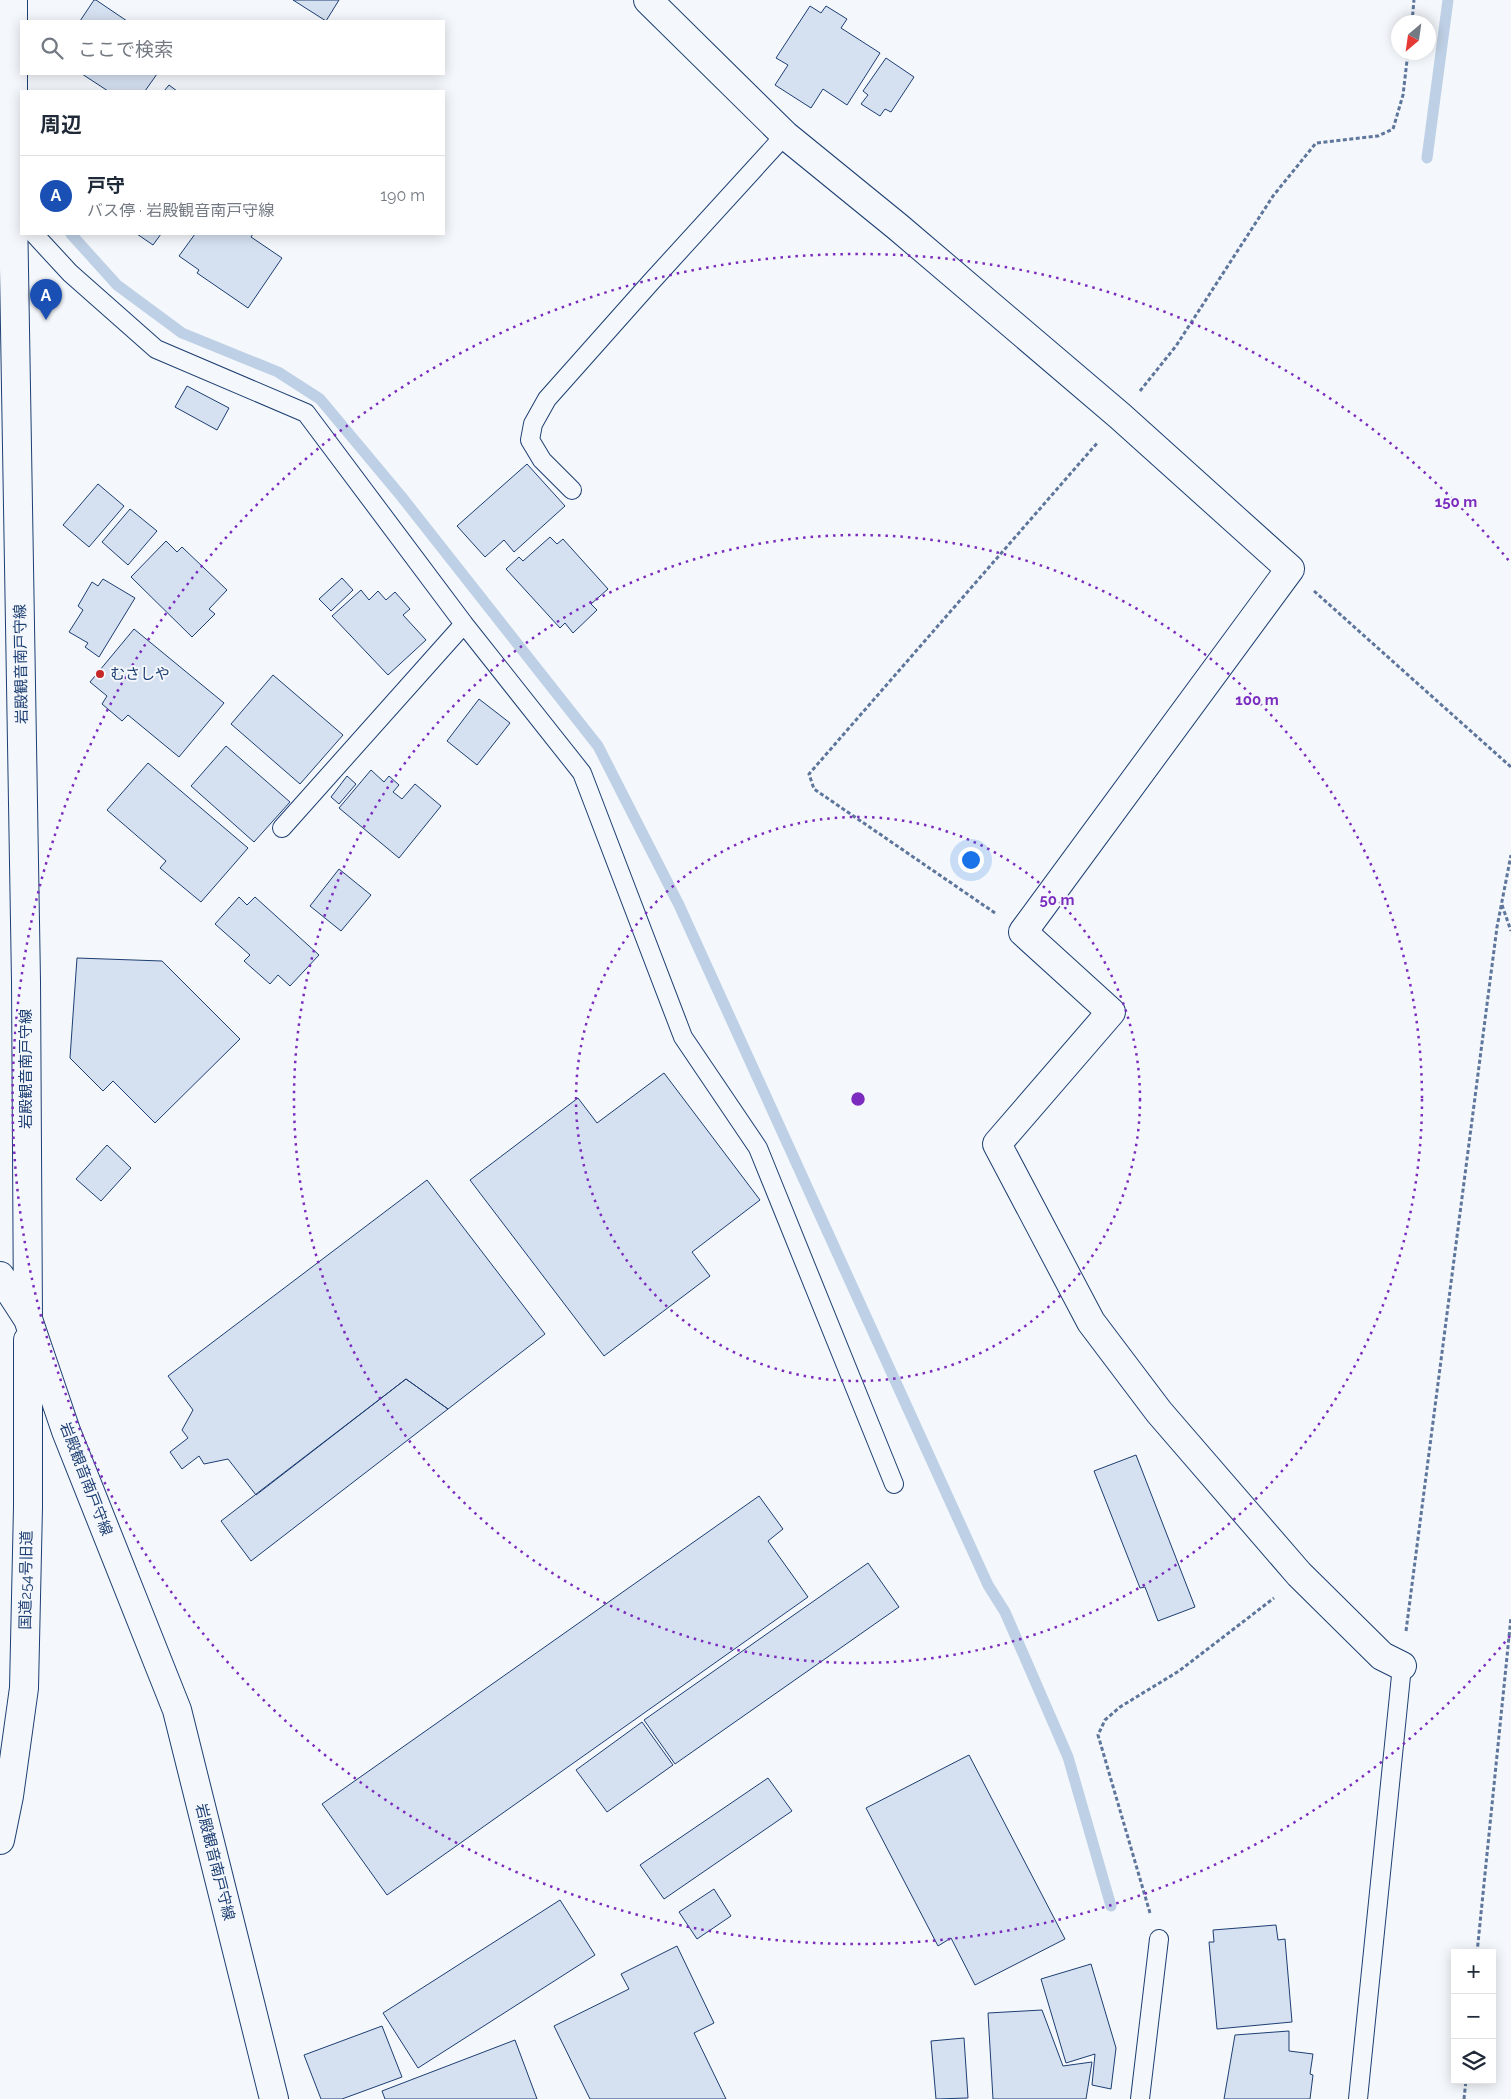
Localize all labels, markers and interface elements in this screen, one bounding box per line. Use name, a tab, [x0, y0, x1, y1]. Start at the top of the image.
north arrow	[1391, 15, 1436, 60]
search box	[20, 20, 445, 75]
icon: search	[38, 34, 66, 62]
text: ここで検索	[78, 38, 173, 60]
text: 周辺	[40, 112, 82, 137]
text: 戸守	[87, 174, 125, 196]
text: A	[51, 186, 61, 205]
text: 190 m	[380, 186, 425, 205]
text: バス停 · 岩殿観音南戸守線	[87, 201, 274, 220]
pin: A	[30, 279, 62, 320]
text: 150 m	[1435, 493, 1477, 511]
street label: 岩殿観音南戸守線	[11, 604, 31, 724]
place label: むさしや	[110, 665, 170, 683]
marker: むさしや	[94, 668, 106, 680]
text: 100 m	[1235, 691, 1279, 709]
your location	[958, 847, 984, 873]
text: 50 m	[1039, 891, 1075, 909]
street label: 岩殿観音南戸守線	[17, 1009, 35, 1129]
centre of rings	[849, 1090, 867, 1108]
street label: 岩殿観音南戸守線	[56, 1420, 116, 1538]
street label: 国道254号旧道	[16, 1530, 36, 1630]
street label: 岩殿観音南戸守線	[192, 1802, 238, 1922]
map controls	[1451, 1949, 1496, 2084]
button: +	[1451, 1949, 1496, 1994]
button: −	[1451, 1994, 1496, 2039]
button: layers	[1451, 2039, 1496, 2084]

